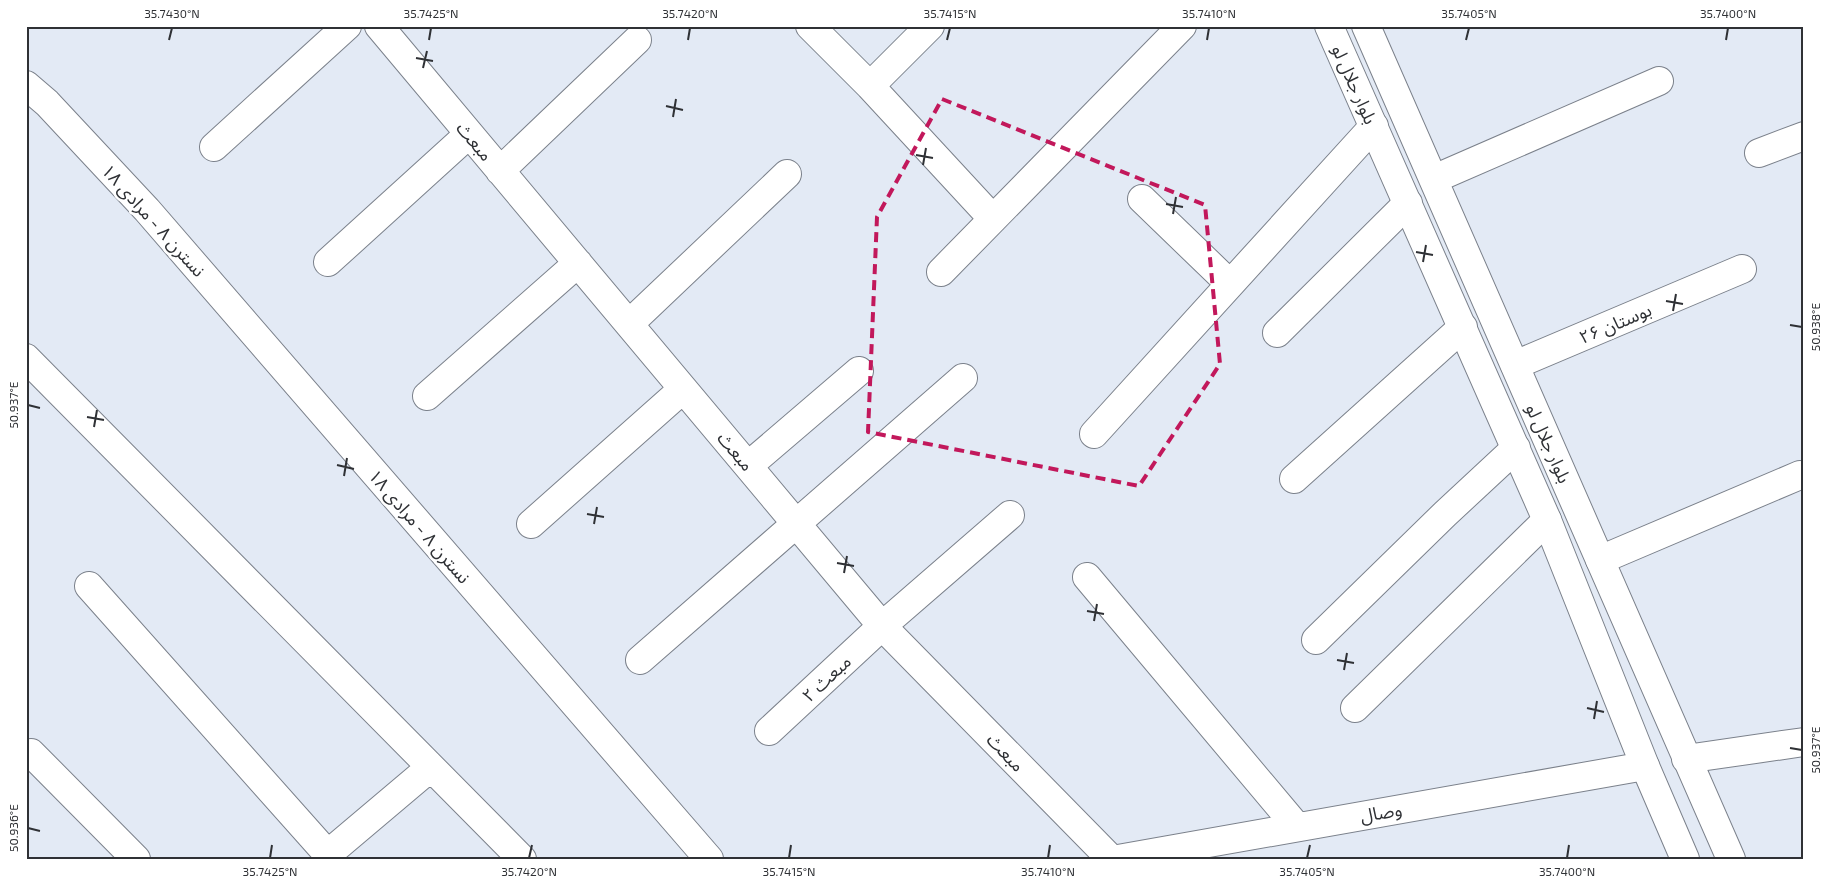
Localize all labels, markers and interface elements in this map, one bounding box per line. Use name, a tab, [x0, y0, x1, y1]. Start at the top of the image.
text: 35.7430°N	[144, 6, 200, 20]
text: 35.7425°N	[404, 6, 458, 20]
text: 35.7420°N	[662, 6, 718, 20]
text: 35.7415°N	[924, 6, 976, 20]
text: 35.7410°N	[1182, 6, 1236, 20]
text: 35.7405°N	[1441, 6, 1497, 20]
text: 35.7400°N	[1700, 6, 1756, 20]
street label: بلوار جلال لو	[1327, 41, 1382, 128]
street label: مبعث	[452, 117, 498, 165]
street label: نسترن ۸ - مرادی ۱۸	[97, 159, 210, 282]
street label: بوستان ۲۶	[1576, 298, 1655, 349]
text: 50.938°E	[1808, 303, 1822, 351]
text: 50.937°E	[6, 381, 20, 429]
street label: بلوار جلال لو	[1521, 400, 1576, 487]
street label: مبعث	[713, 427, 759, 475]
street label: نسترن ۸ - مرادی ۱۸	[364, 464, 476, 588]
street label: مبعث ۲	[797, 650, 855, 706]
text: 50.937°E	[1808, 726, 1822, 774]
street label: مبعث	[983, 728, 1029, 776]
street label: وصال	[1358, 798, 1404, 827]
text: 50.936°E	[6, 804, 20, 852]
text: 35.7425°N	[243, 864, 297, 878]
text: 35.7420°N	[501, 864, 557, 878]
text: 35.7415°N	[763, 864, 815, 878]
text: 35.7410°N	[1021, 864, 1075, 878]
text: 35.7405°N	[1279, 864, 1335, 878]
text: 35.7400°N	[1539, 864, 1595, 878]

